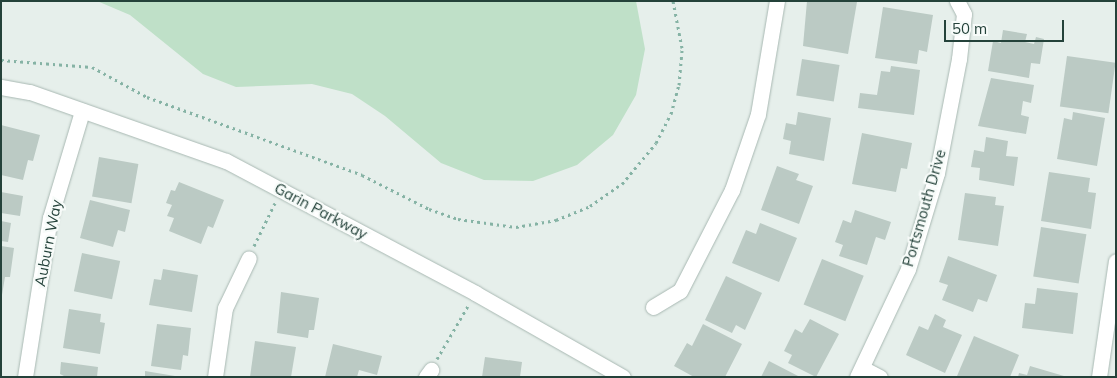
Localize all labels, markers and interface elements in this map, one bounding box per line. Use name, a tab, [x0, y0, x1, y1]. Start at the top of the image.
scale bar	[947, 10, 1067, 42]
text: 50 m	[952, 19, 987, 38]
street label: Portsmouth Drive	[899, 147, 949, 269]
street label: Garin Parkway	[271, 179, 371, 243]
street label: Auburn Way	[31, 198, 65, 288]

